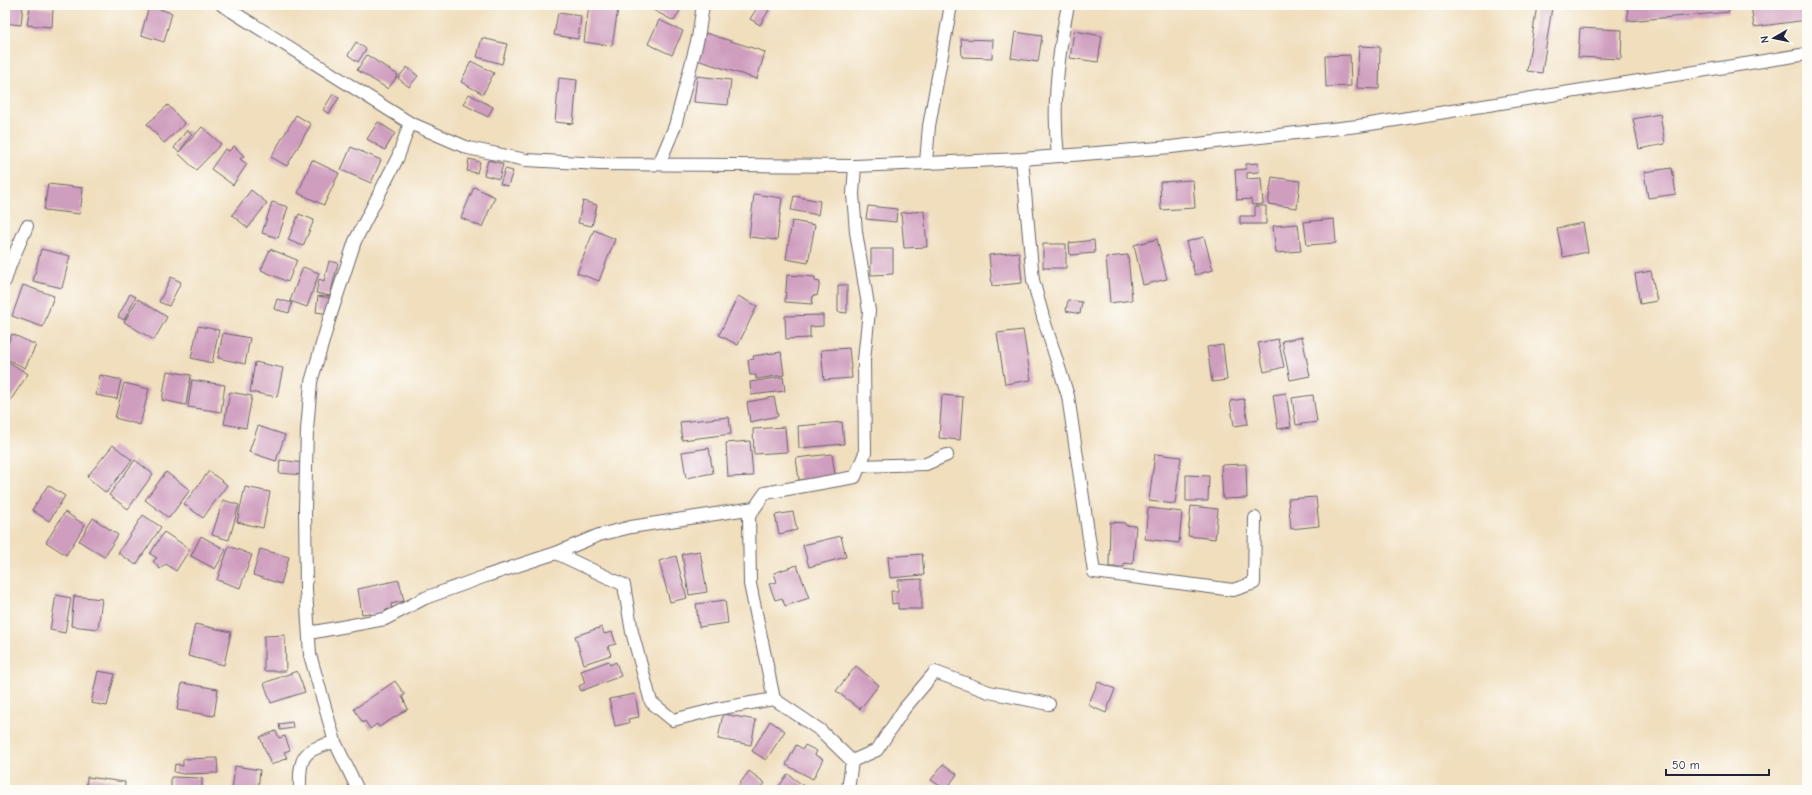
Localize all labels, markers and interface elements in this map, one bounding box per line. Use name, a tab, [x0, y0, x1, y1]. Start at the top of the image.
north arrow	[1754, 18, 1794, 58]
text: N	[1758, 35, 1772, 44]
scale bar	[1666, 751, 1769, 777]
text: 50 m	[1672, 758, 1700, 772]

